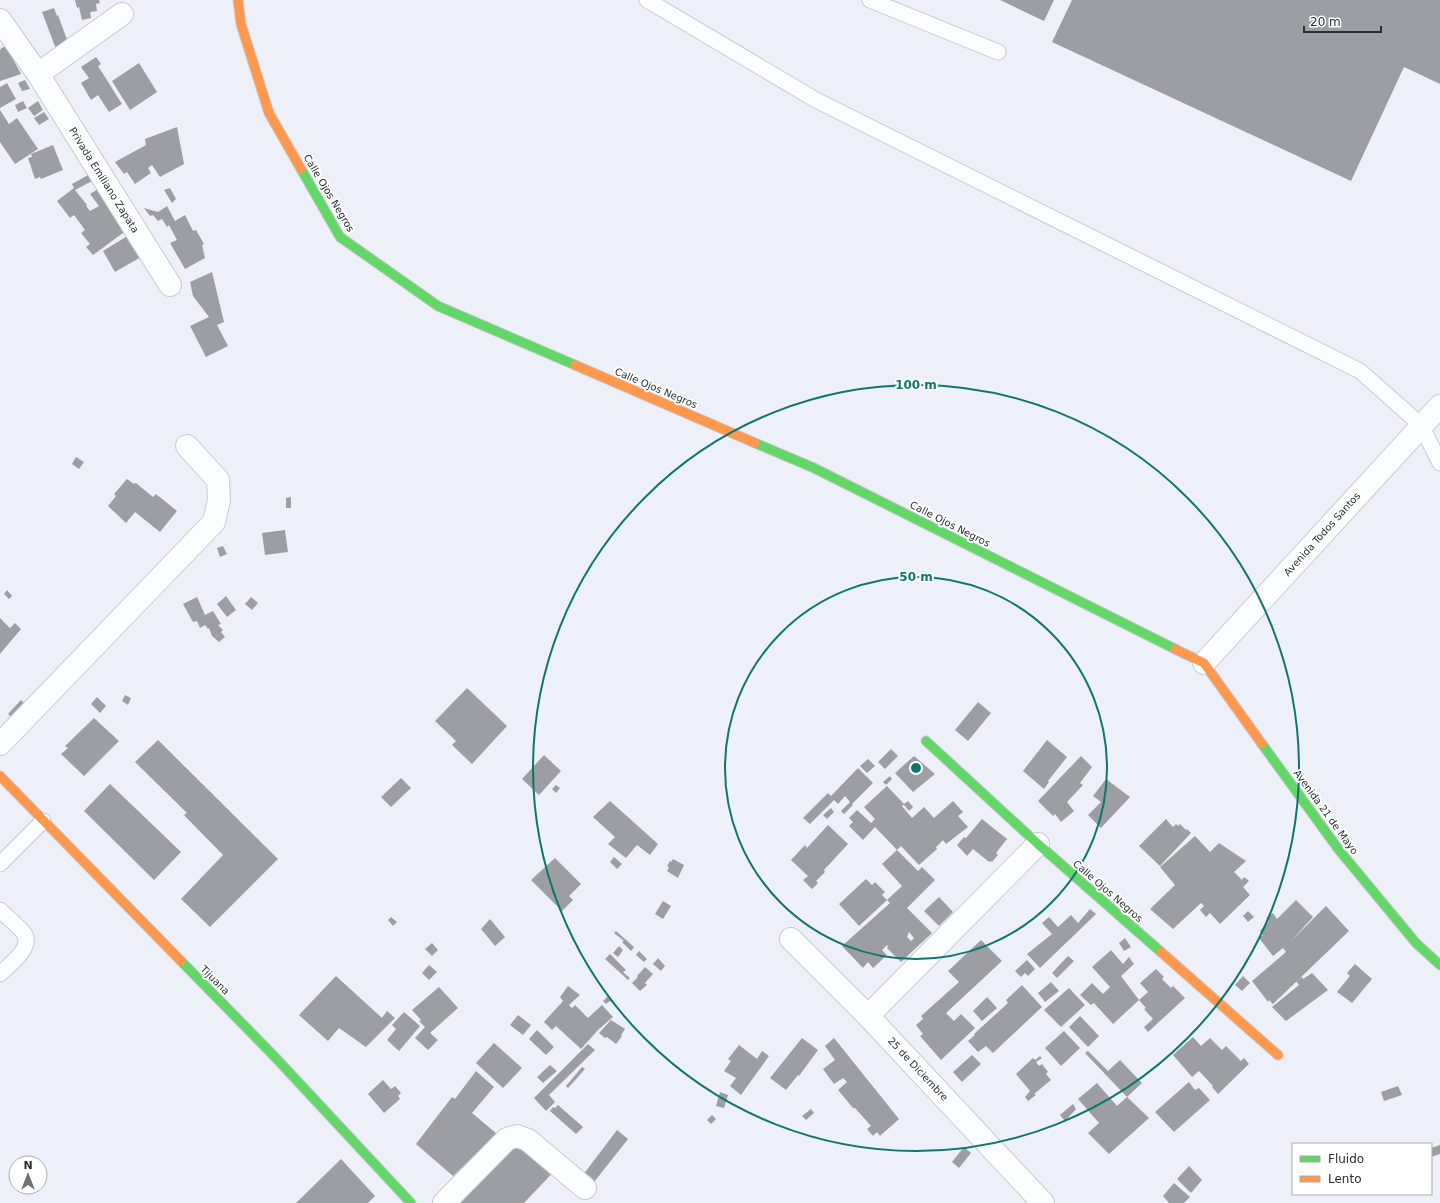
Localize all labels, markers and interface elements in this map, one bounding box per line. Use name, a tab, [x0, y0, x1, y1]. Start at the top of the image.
scale bar	[1304, 8, 1381, 34]
text: 20 m	[1310, 15, 1341, 29]
street label: Privada Emiliano Zapata	[67, 125, 141, 235]
street label: Calle Ojos Negros	[302, 152, 356, 234]
street label: Calle Ojos Negros	[613, 366, 699, 410]
text: 100 m	[895, 378, 937, 392]
street label: Avenida Todos Santos	[1282, 490, 1362, 578]
street label: Calle Ojos Negros	[908, 499, 992, 549]
text: 50 m	[899, 570, 933, 584]
centre of rings	[909, 761, 923, 775]
street label: Avenida 21 de Mayo	[1292, 768, 1360, 856]
street label: Calle Ojos Negros	[1071, 858, 1145, 924]
street label: Tijuana	[198, 963, 232, 997]
street label: 25 de Diciembre	[886, 1035, 950, 1103]
legend	[1292, 1143, 1432, 1195]
text: Fluido	[1328, 1152, 1364, 1166]
north arrow	[8, 1155, 48, 1195]
text: N	[23, 1159, 33, 1172]
text: Lento	[1328, 1172, 1362, 1186]

